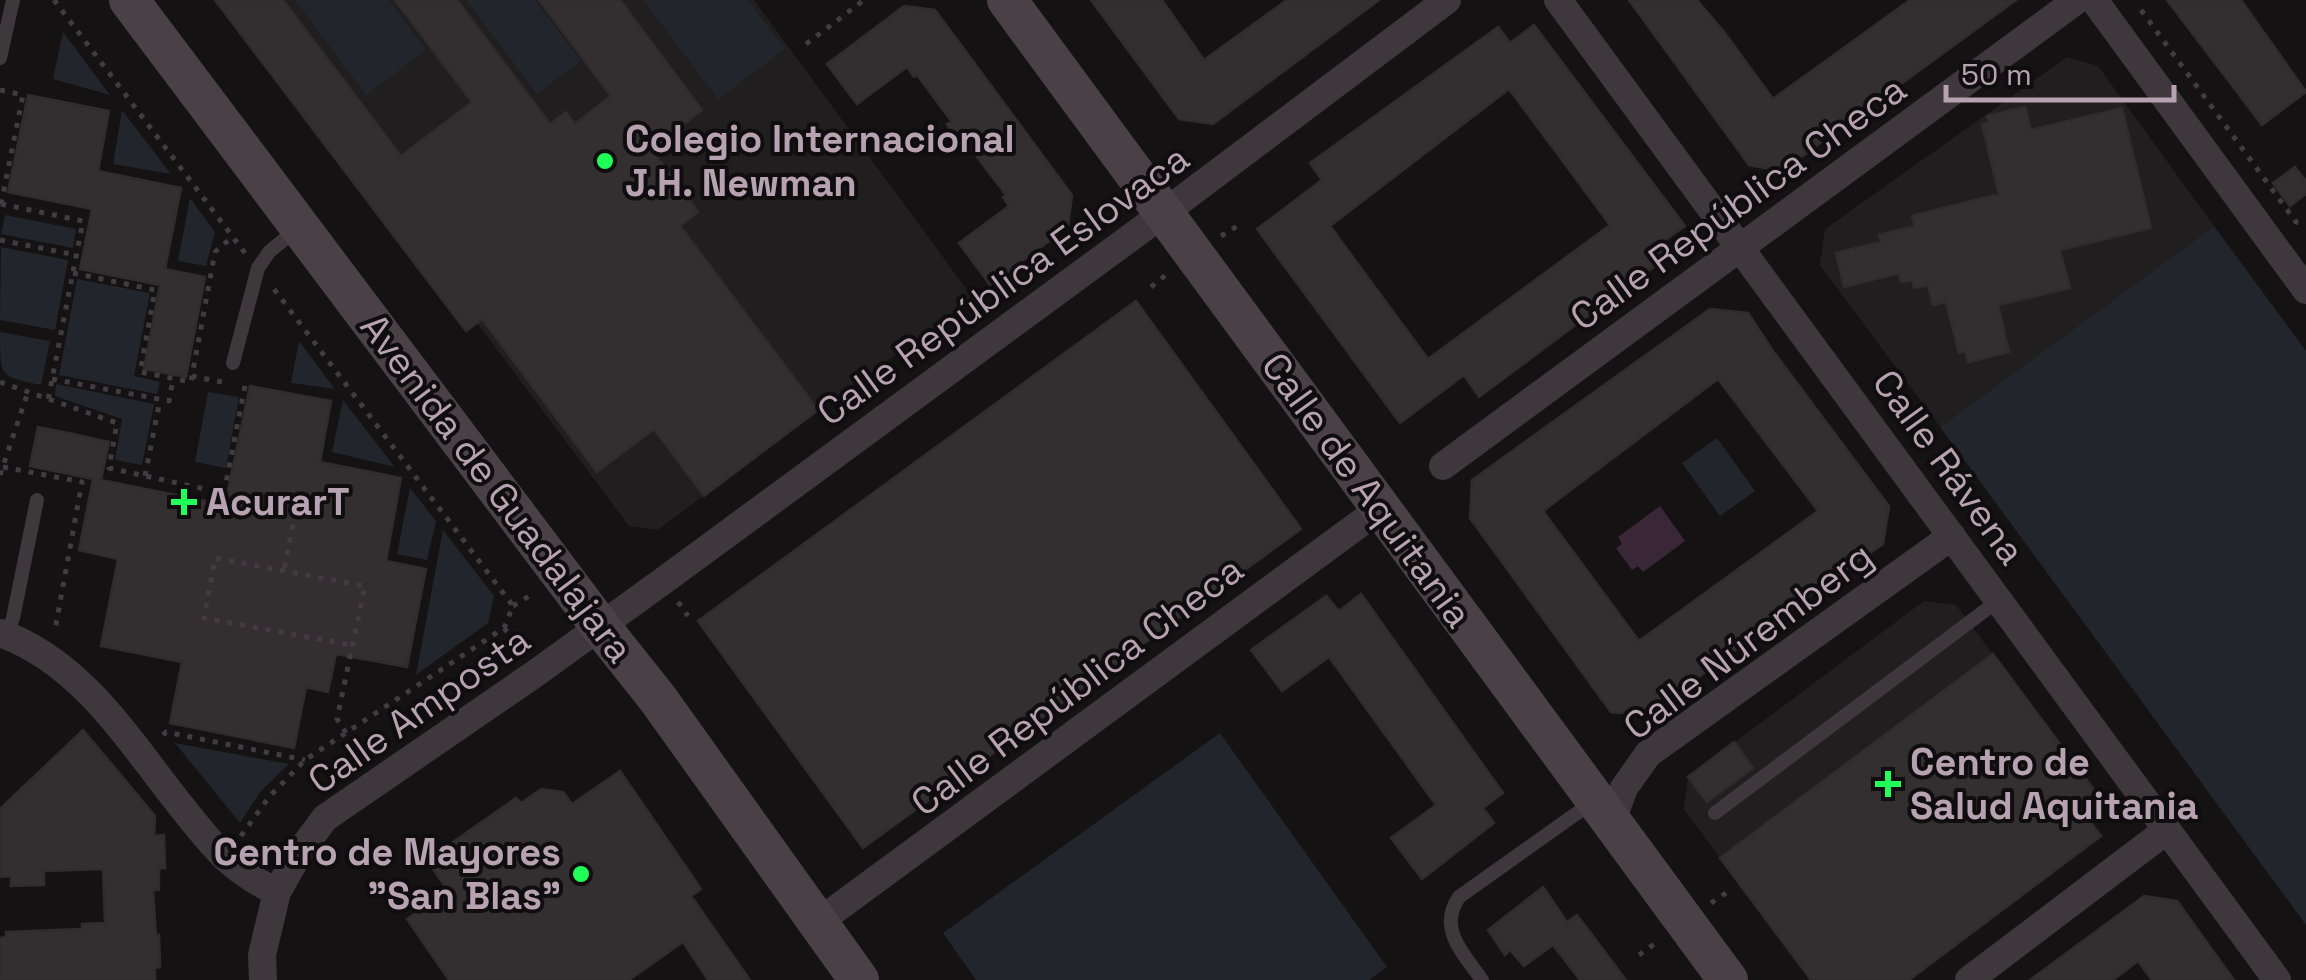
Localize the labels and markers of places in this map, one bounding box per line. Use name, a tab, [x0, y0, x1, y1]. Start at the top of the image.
place label: Colegio Internacional J.H. Newman	[625, 115, 1015, 207]
marker: Colegio Internacional J.H. Newman	[594, 150, 616, 172]
place label: AcurarT	[206, 478, 350, 526]
marker: AcurarT	[171, 489, 197, 515]
place label: Centro de Salud Aquitania	[1910, 738, 2199, 830]
marker: Centro de Salud Aquitania	[1875, 771, 1901, 797]
place label: Centro de Mayores "San Blas"	[213, 828, 561, 920]
marker: Centro de Mayores "San Blas"	[570, 863, 592, 885]

